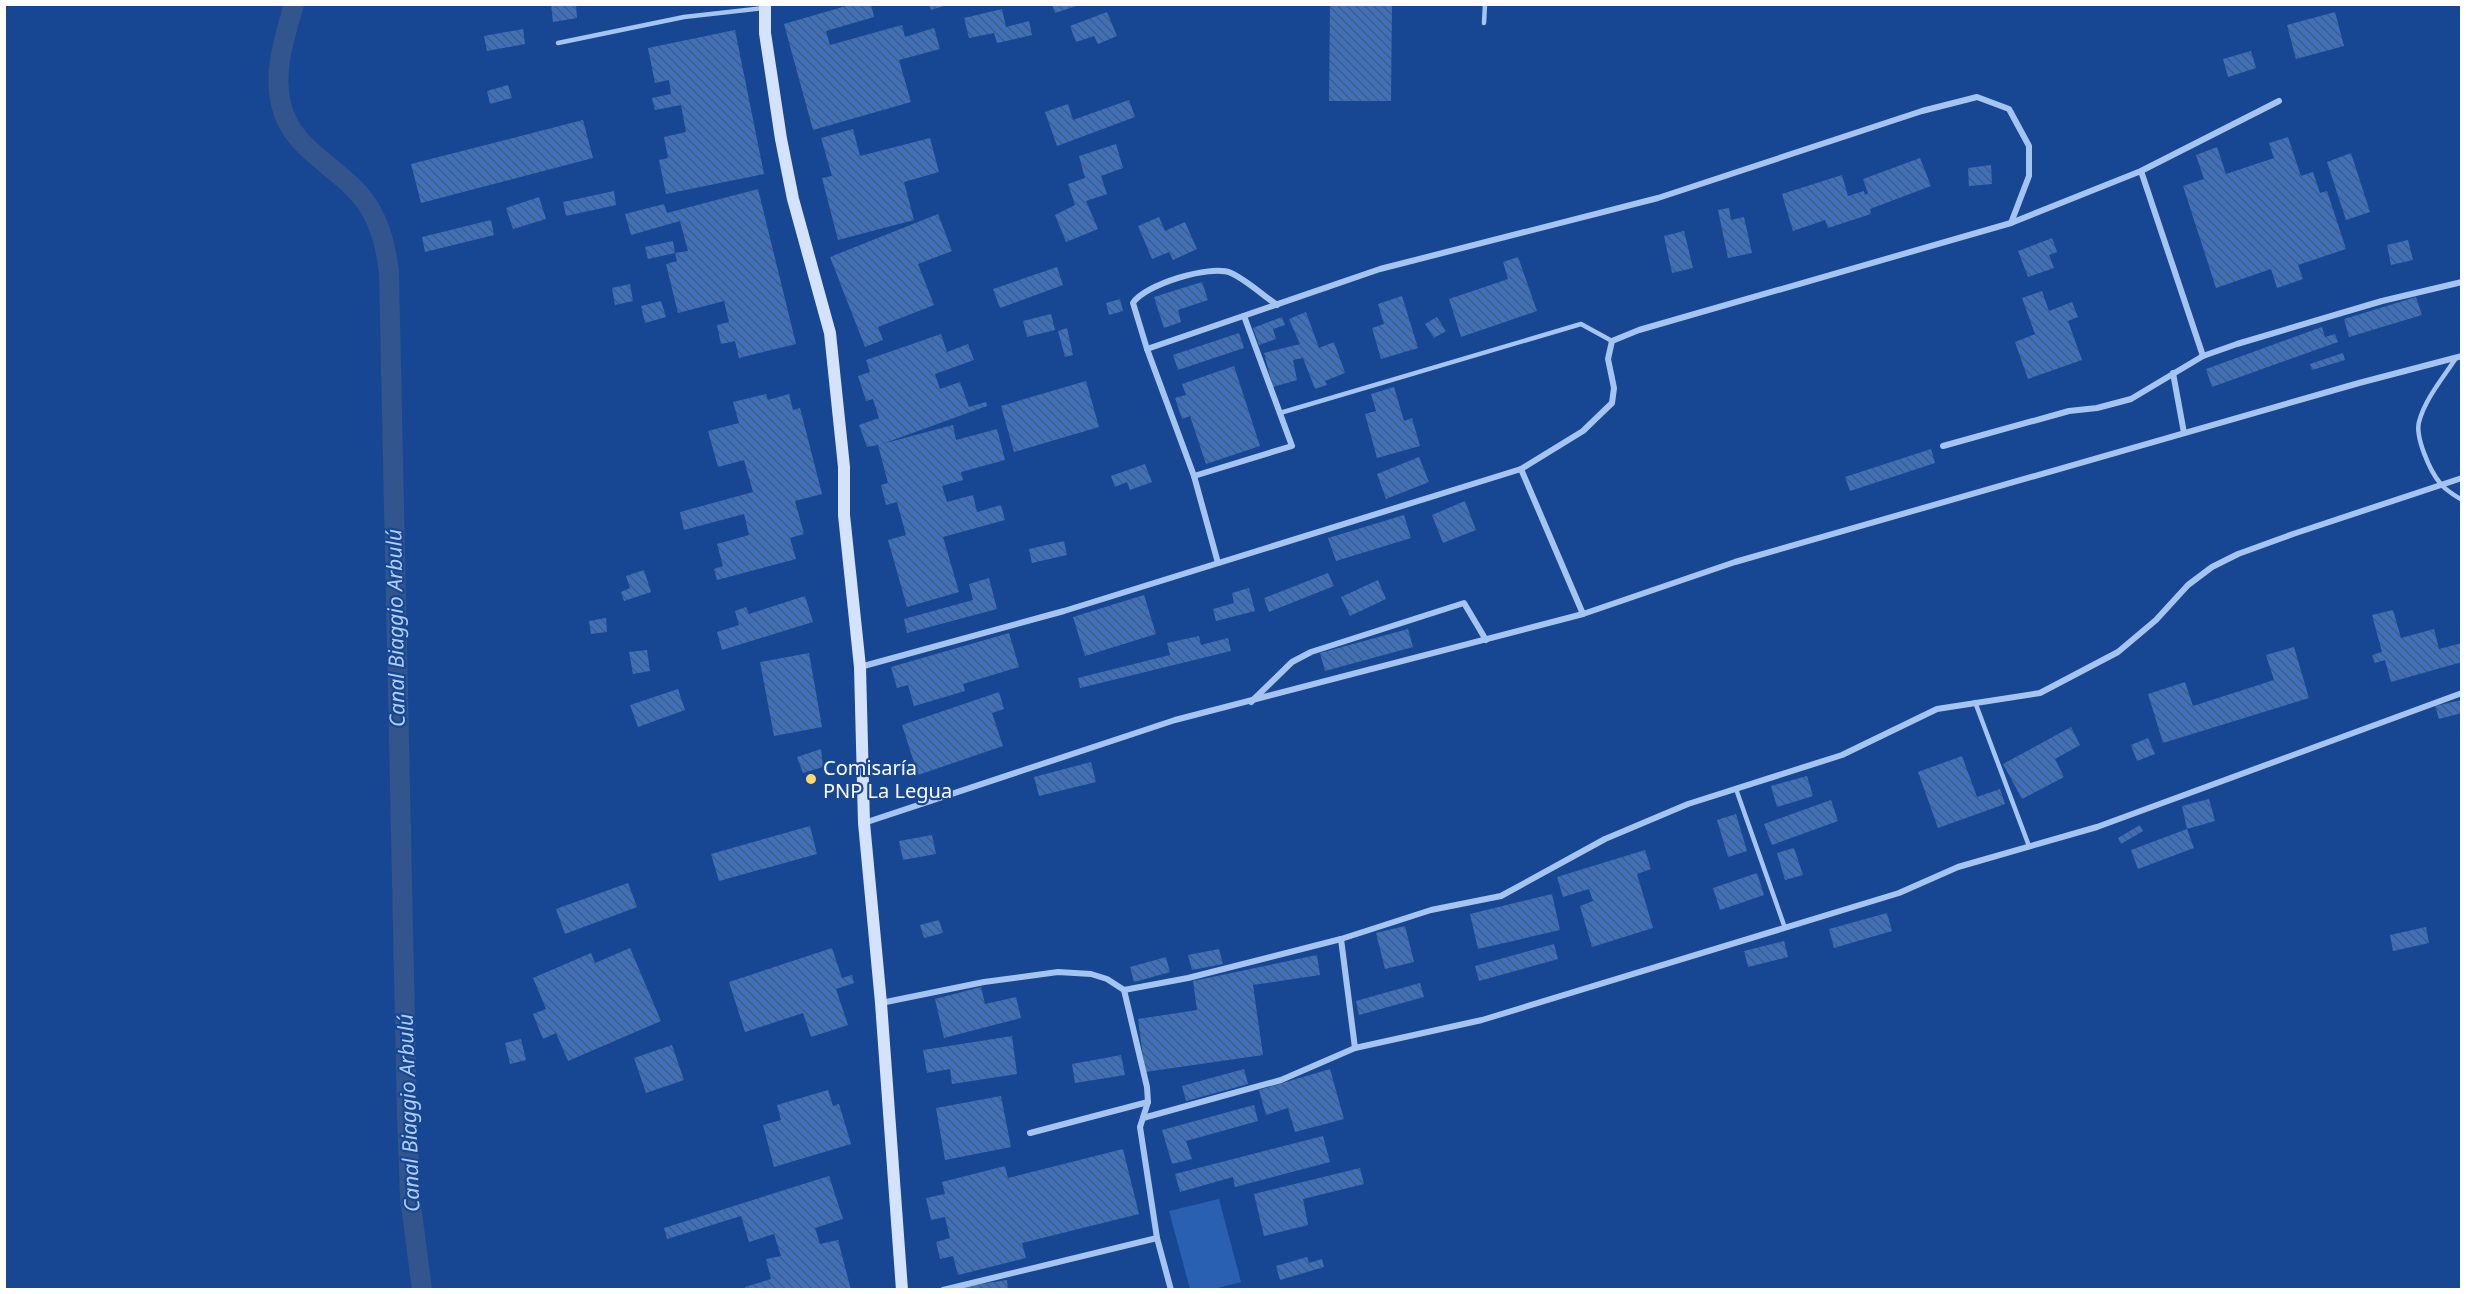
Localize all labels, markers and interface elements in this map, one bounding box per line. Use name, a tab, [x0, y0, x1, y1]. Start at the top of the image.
water label: Canal Biaggio Arbulú	[379, 529, 411, 727]
place label: Comisaría PNP La Legua	[823, 754, 952, 804]
marker: Comisaría PNP La Legua	[804, 772, 818, 786]
water label: Canal Biaggio Arbulú	[391, 1013, 425, 1213]

